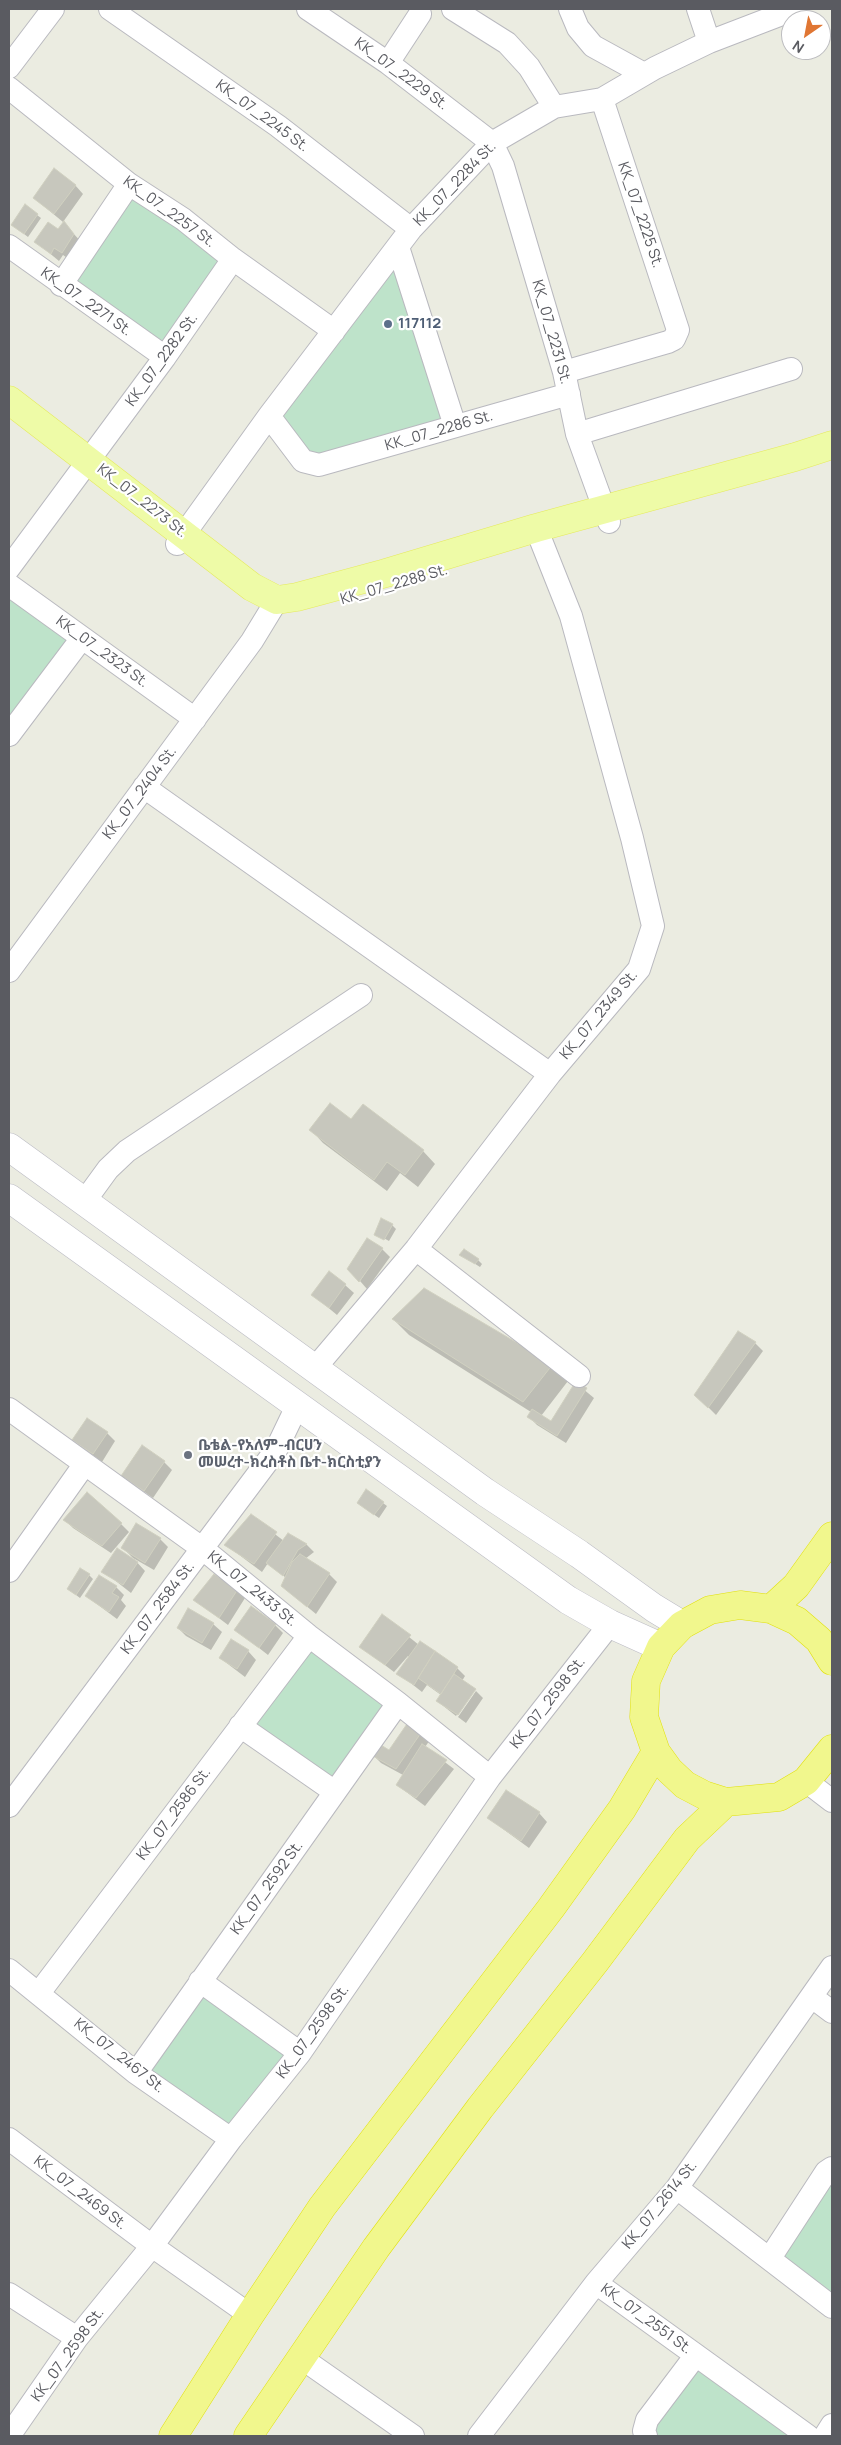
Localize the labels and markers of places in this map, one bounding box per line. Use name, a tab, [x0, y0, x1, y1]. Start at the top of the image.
place label: 117112	[398, 315, 441, 333]
marker: 117112	[382, 318, 394, 330]
place label: ቤቴል-የአለም-ብርሀን መሠረተ-ክረስቶስ ቤተ-ክርስቲያን	[198, 1437, 382, 1472]
marker: ቤቴል-የአለም-ብርሀን መሠረተ-ክረስቶስ ቤተ-ክርስቲያን	[182, 1449, 194, 1461]

